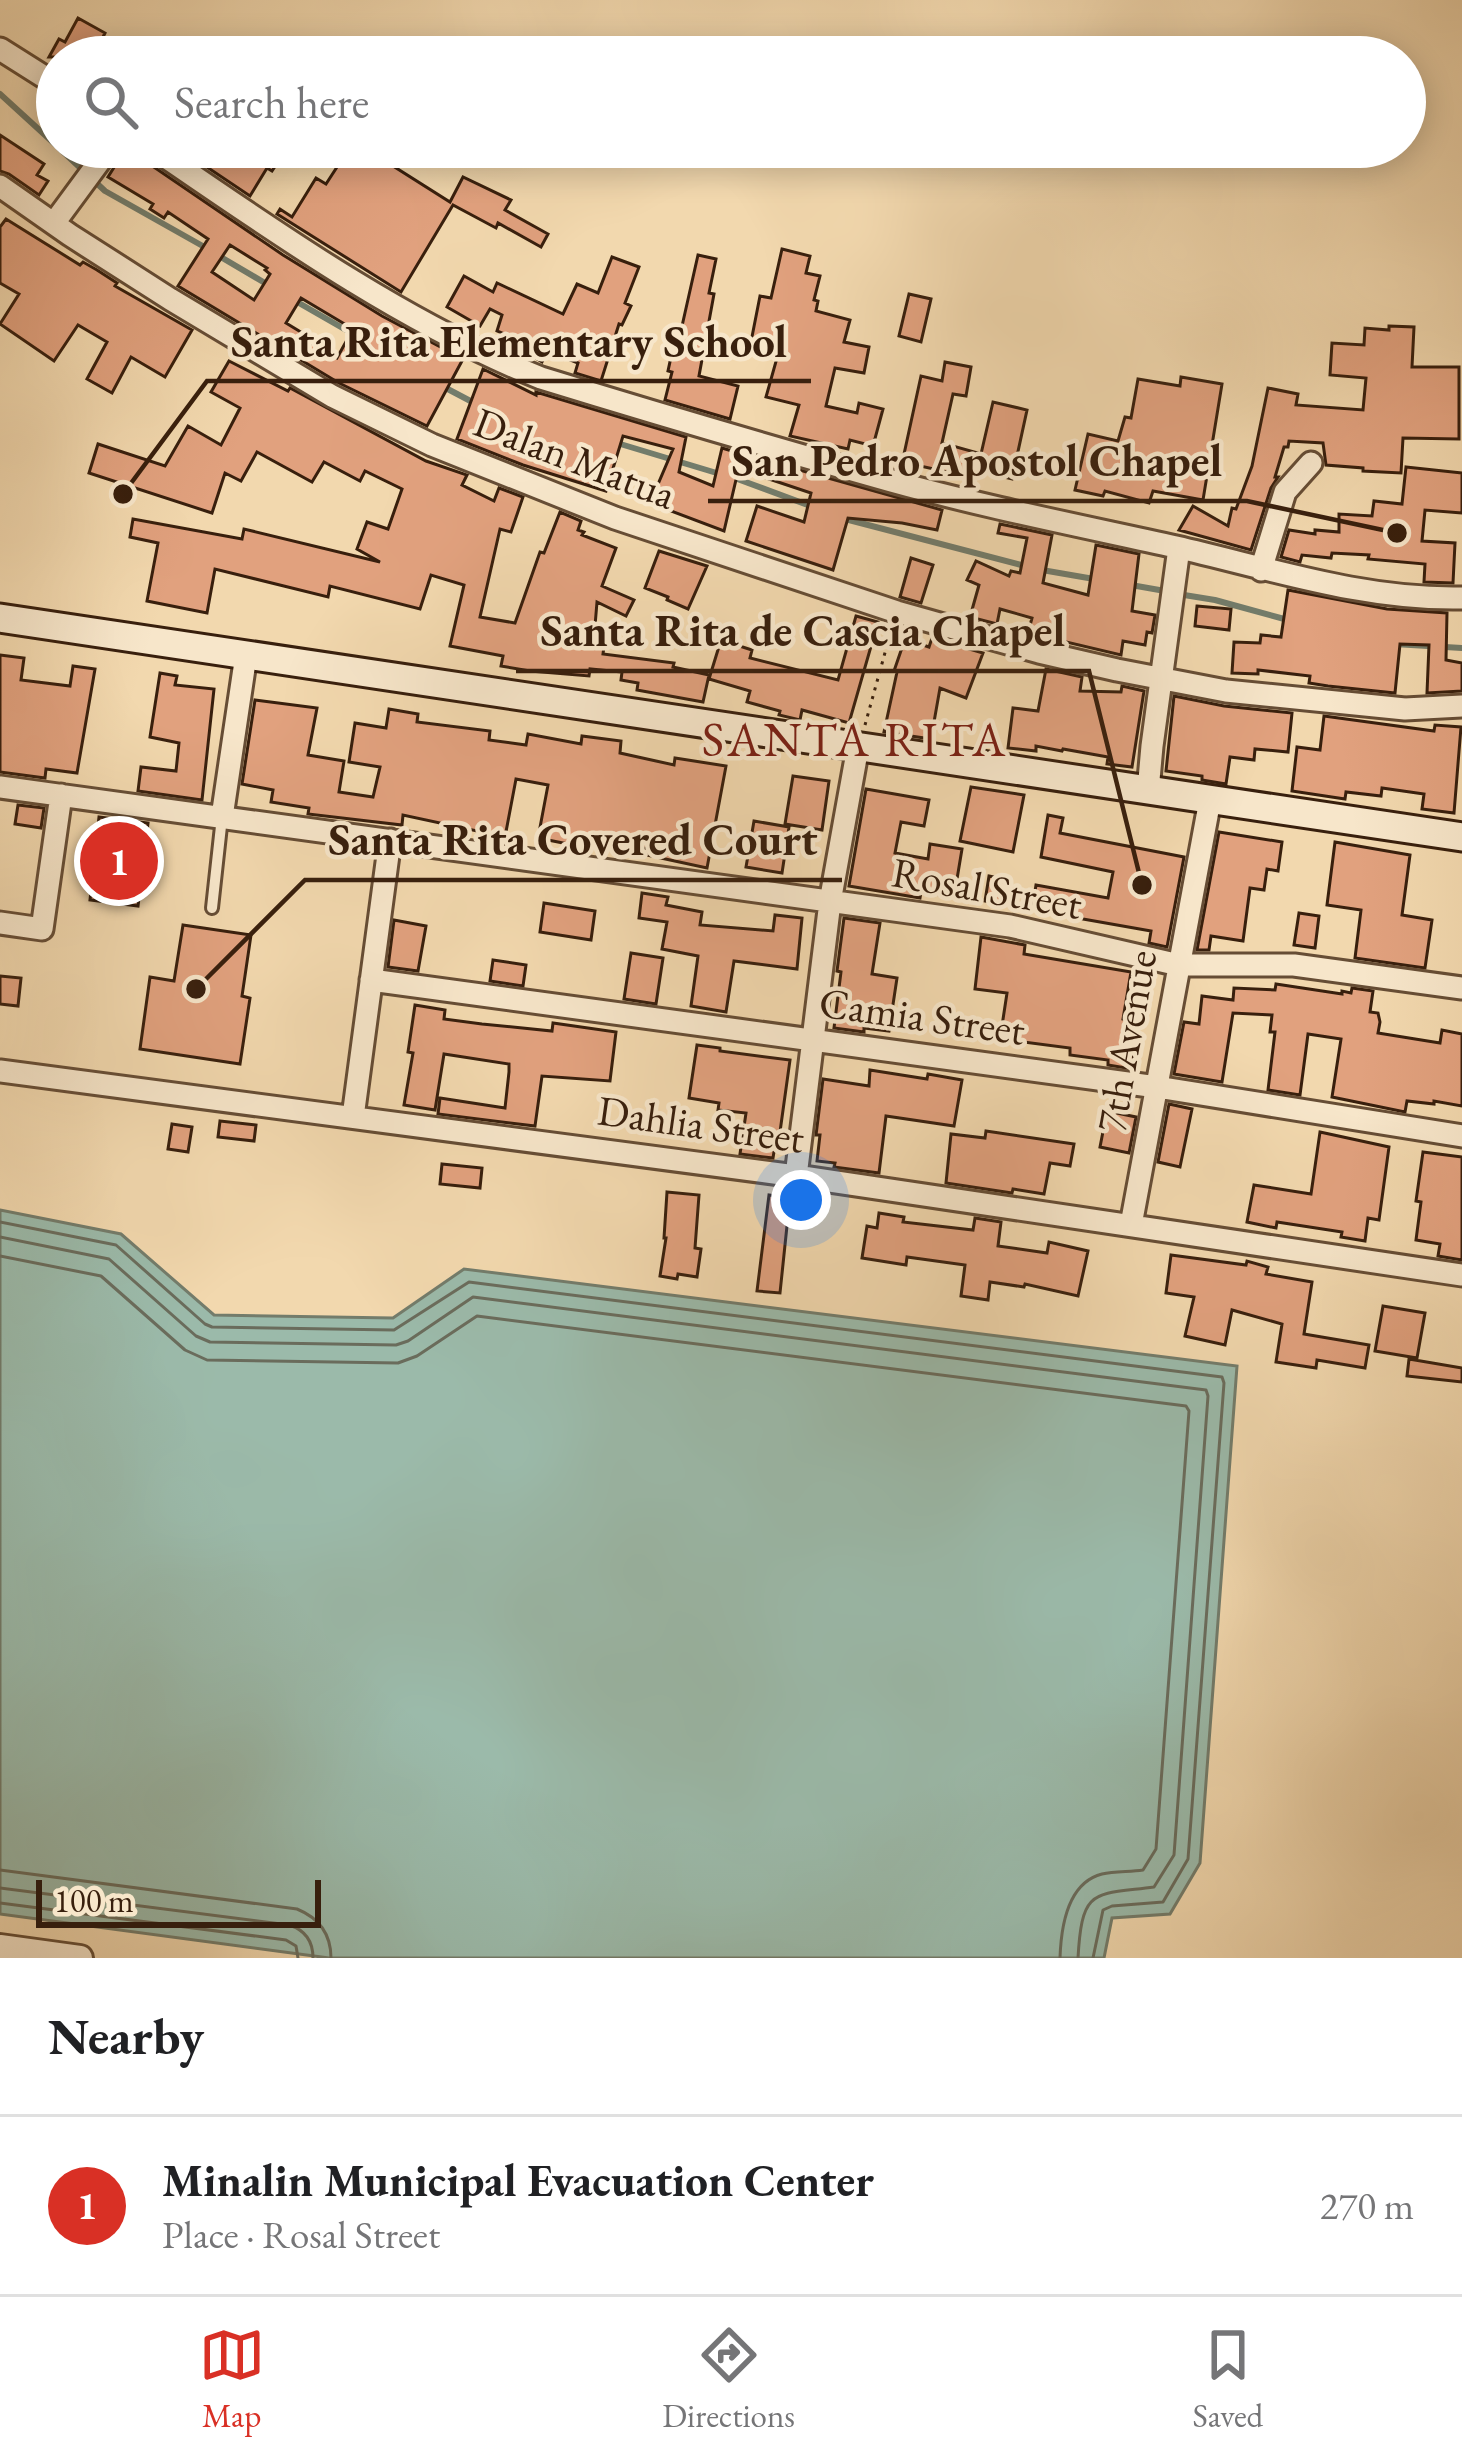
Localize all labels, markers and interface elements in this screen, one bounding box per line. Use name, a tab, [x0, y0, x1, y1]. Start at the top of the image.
search box	[36, 36, 1426, 168]
icon: search	[78, 69, 144, 135]
text: Search here	[174, 73, 369, 131]
callout: Santa Rita Elementary School	[207, 300, 811, 381]
text: Santa Rita Elementary School	[231, 312, 787, 370]
street label: Dalan Matua	[466, 394, 684, 522]
callout: San Pedro Apostol Chapel	[708, 420, 1247, 501]
text: San Pedro Apostol Chapel	[732, 431, 1222, 489]
callout: Santa Rita de Cascia Chapel	[516, 590, 1089, 671]
text: Santa Rita de Cascia Chapel	[541, 601, 1066, 659]
district label: SANTA RITA	[702, 708, 1008, 770]
callout: Santa Rita Covered Court	[305, 799, 842, 880]
text: Santa Rita Covered Court	[328, 810, 818, 868]
pin: 1	[80, 816, 158, 906]
street label: Rosal Street	[888, 844, 1086, 932]
street label: 7th Avenue	[1083, 946, 1169, 1136]
street label: Camia Street	[816, 974, 1028, 1058]
street label: Dahlia Street	[594, 1082, 808, 1166]
your location	[771, 1170, 831, 1230]
scale bar	[36, 1874, 321, 1927]
text: 100 m	[54, 1879, 134, 1922]
text: Nearby	[48, 2003, 204, 2069]
text: Minalin Municipal Evacuation Center	[162, 2151, 874, 2209]
text: 1	[77, 2180, 97, 2231]
text: 270 m	[1320, 2180, 1414, 2231]
text: Place · Rosal Street	[162, 2209, 440, 2260]
tab: Map	[199, 2322, 265, 2437]
tab: Directions	[662, 2322, 795, 2437]
tab: Saved	[1193, 2322, 1263, 2437]

